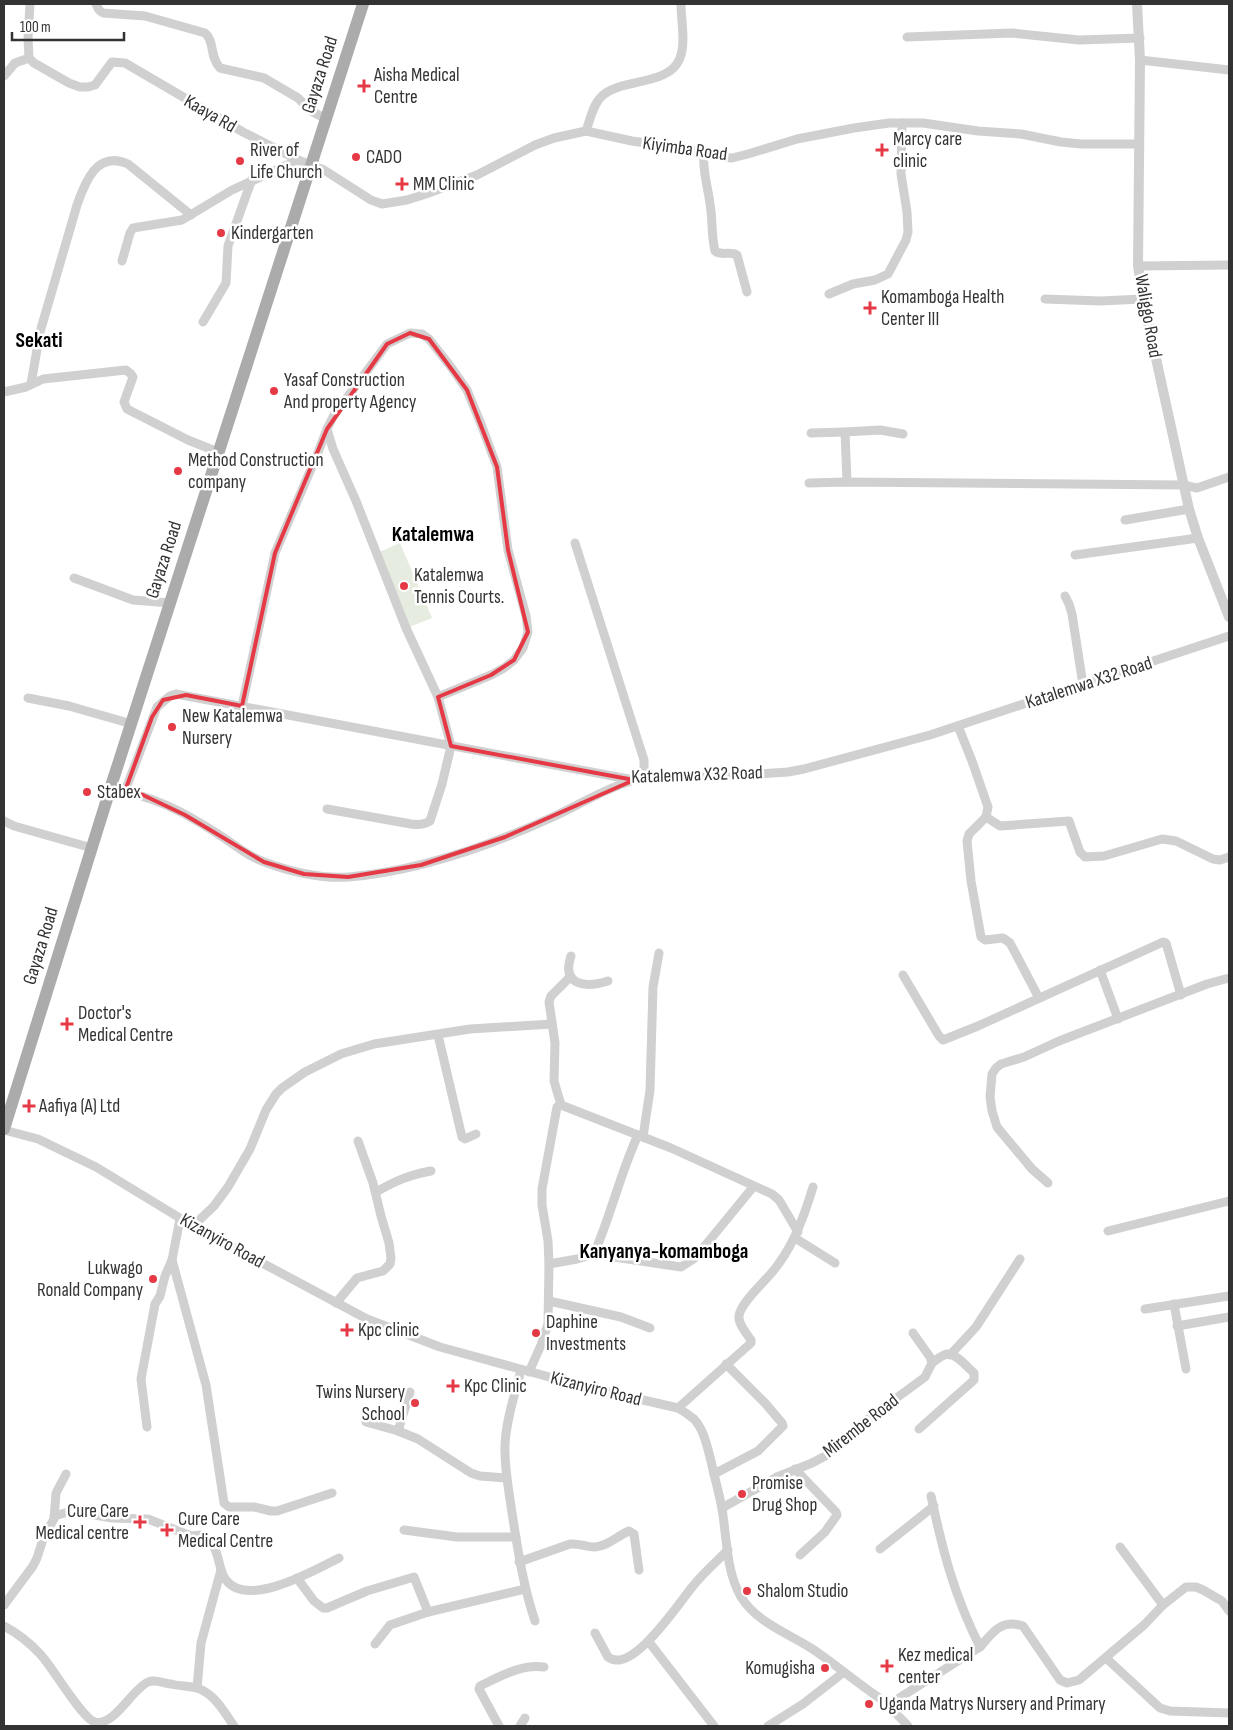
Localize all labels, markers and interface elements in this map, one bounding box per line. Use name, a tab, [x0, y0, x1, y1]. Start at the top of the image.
scale bar	[12, 10, 125, 42]
text: 100 m	[20, 18, 51, 37]
street label: Gayaza Road	[297, 34, 343, 116]
place label: Aisha Medical Centre	[373, 64, 460, 109]
marker: Aisha Medical Centre	[358, 80, 370, 92]
street label: Kaaya Rd	[180, 90, 240, 138]
place label: Marcy care clinic	[893, 128, 962, 173]
street label: Kiyimba Road	[641, 132, 729, 166]
place label: River of Life Church	[250, 139, 322, 184]
marker: Marcy care clinic	[875, 143, 889, 157]
place label: CADO	[366, 146, 402, 169]
marker: CADO	[350, 151, 362, 163]
marker: River of Life Church	[234, 155, 246, 167]
place label: MM Clinic	[413, 173, 475, 196]
marker: MM Clinic	[395, 177, 409, 191]
place label: Kindergarten	[231, 222, 314, 245]
marker: Kindergarten	[215, 227, 227, 239]
street label: Waliggo Road	[1129, 272, 1167, 360]
place label: Komamboga Health Center III	[881, 286, 1004, 331]
marker: Komamboga Health Center III	[863, 301, 877, 315]
district label: Sekati	[15, 328, 63, 353]
place label: Yasaf Construction And property Agency	[283, 369, 417, 414]
marker: Yasaf Construction And property Agency	[268, 385, 280, 397]
place label: Method Construction company	[188, 449, 324, 494]
marker: Method Construction company	[172, 465, 184, 477]
street label: Gayaza Road	[141, 519, 187, 601]
district label: Katalemwa	[392, 522, 474, 547]
place label: Katalemwa Tennis Courts.	[414, 564, 504, 609]
marker: Katalemwa Tennis Courts.	[398, 580, 410, 592]
street label: Katalemwa X32 Road	[1023, 652, 1155, 714]
place label: New Katalemwa Nursery	[182, 705, 283, 750]
marker: New Katalemwa Nursery	[166, 721, 178, 733]
street label: Katalemwa X32 Road	[631, 761, 763, 789]
place label: Stabex	[97, 781, 141, 804]
marker: Stabex	[81, 786, 93, 798]
street label: Gayaza Road	[18, 905, 64, 987]
place label: Doctor's Medical Centre	[78, 1002, 173, 1047]
marker: Doctor's Medical Centre	[60, 1017, 74, 1031]
place label: Aafiya (A) Ltd	[38, 1095, 120, 1118]
marker: Aafiya (A) Ltd	[23, 1100, 35, 1112]
street label: Kizanyiro Road	[176, 1208, 268, 1274]
district label: Kanyanya-komamboga	[580, 1239, 748, 1264]
place label: Lukwago Ronald Company	[37, 1257, 144, 1302]
marker: Lukwago Ronald Company	[147, 1273, 159, 1285]
place label: Daphine Investments	[546, 1311, 626, 1356]
place label: Kpc clinic	[358, 1319, 419, 1342]
marker: Kpc clinic	[340, 1323, 354, 1337]
marker: Daphine Investments	[530, 1327, 542, 1339]
street label: Kizanyiro Road	[548, 1367, 644, 1411]
place label: Kpc Clinic	[464, 1375, 527, 1398]
marker: Kpc Clinic	[446, 1379, 460, 1393]
place label: Twins Nursery School	[316, 1381, 406, 1426]
street label: Mirembe Road	[818, 1389, 904, 1463]
marker: Twins Nursery School	[409, 1397, 421, 1409]
place label: Promise Drug Shop	[752, 1472, 817, 1517]
marker: Promise Drug Shop	[736, 1488, 748, 1500]
place label: Cure Care Medical centre	[35, 1500, 129, 1545]
place label: Cure Care Medical Centre	[178, 1508, 273, 1553]
marker: Cure Care Medical centre	[133, 1515, 147, 1529]
marker: Cure Care Medical Centre	[160, 1523, 174, 1537]
place label: Shalom Studio	[757, 1580, 848, 1603]
marker: Shalom Studio	[741, 1585, 753, 1597]
place label: Kez medical center	[898, 1644, 973, 1689]
place label: Komugisha	[745, 1657, 815, 1680]
marker: Kez medical center	[880, 1659, 894, 1673]
marker: Komugisha	[819, 1662, 831, 1674]
place label: Uganda Matrys Nursery and Primary	[879, 1693, 1106, 1716]
marker: Uganda Matrys Nursery and Primary	[863, 1698, 875, 1710]

